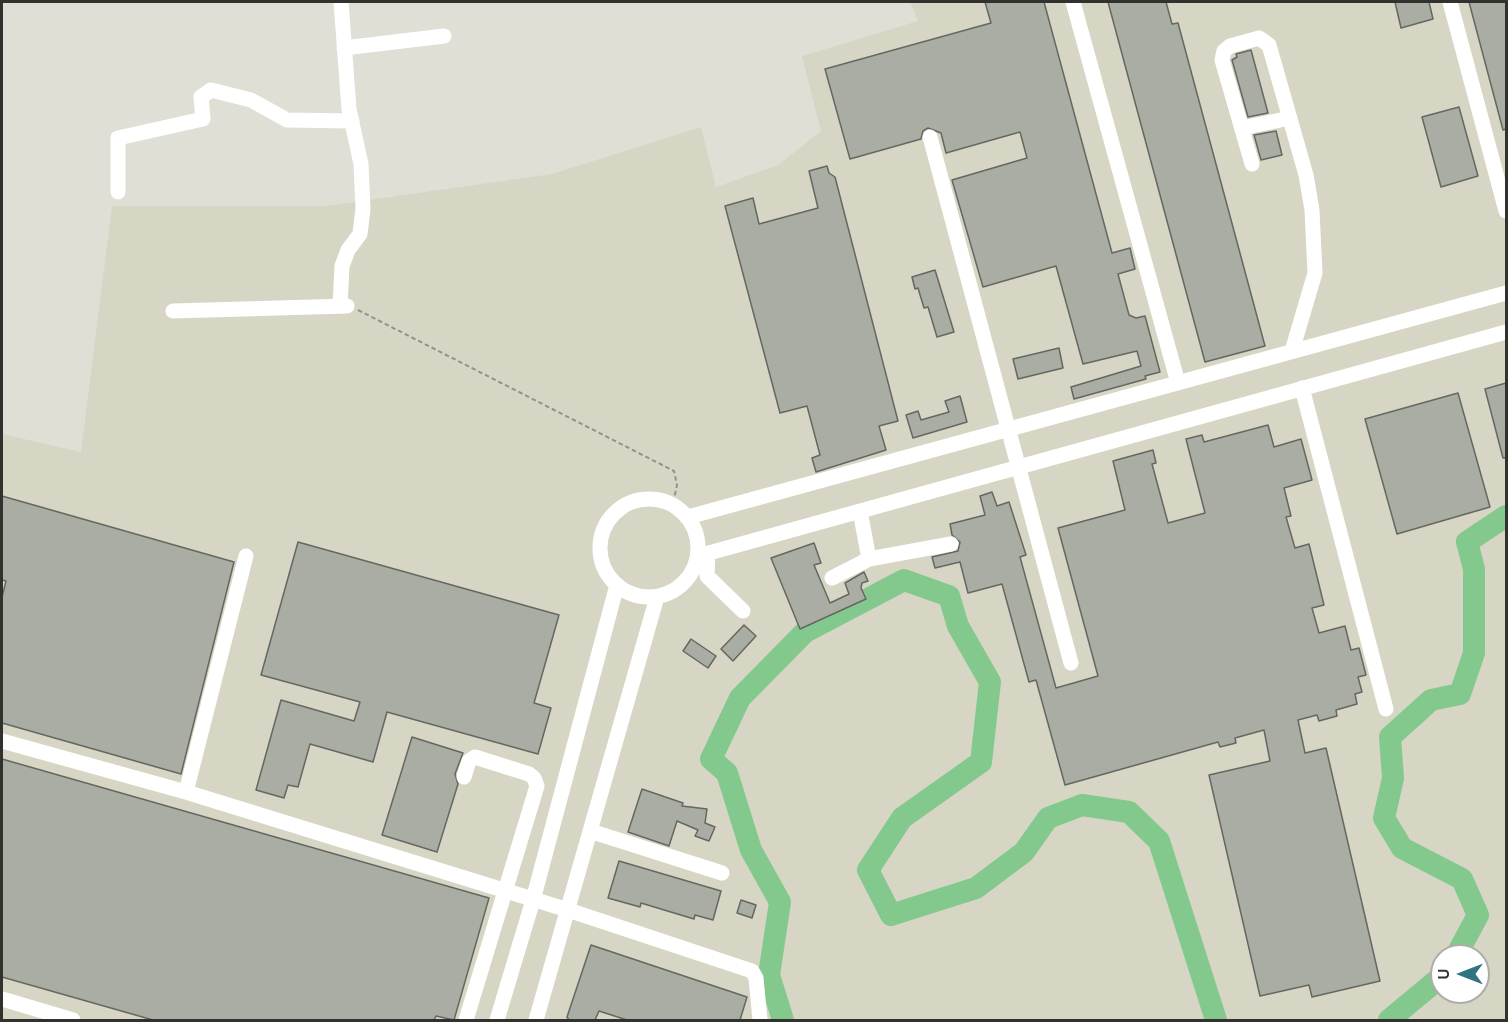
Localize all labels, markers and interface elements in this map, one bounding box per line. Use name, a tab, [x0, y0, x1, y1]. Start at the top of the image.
north arrow	[1430, 944, 1490, 1004]
text: U	[1433, 969, 1454, 979]

